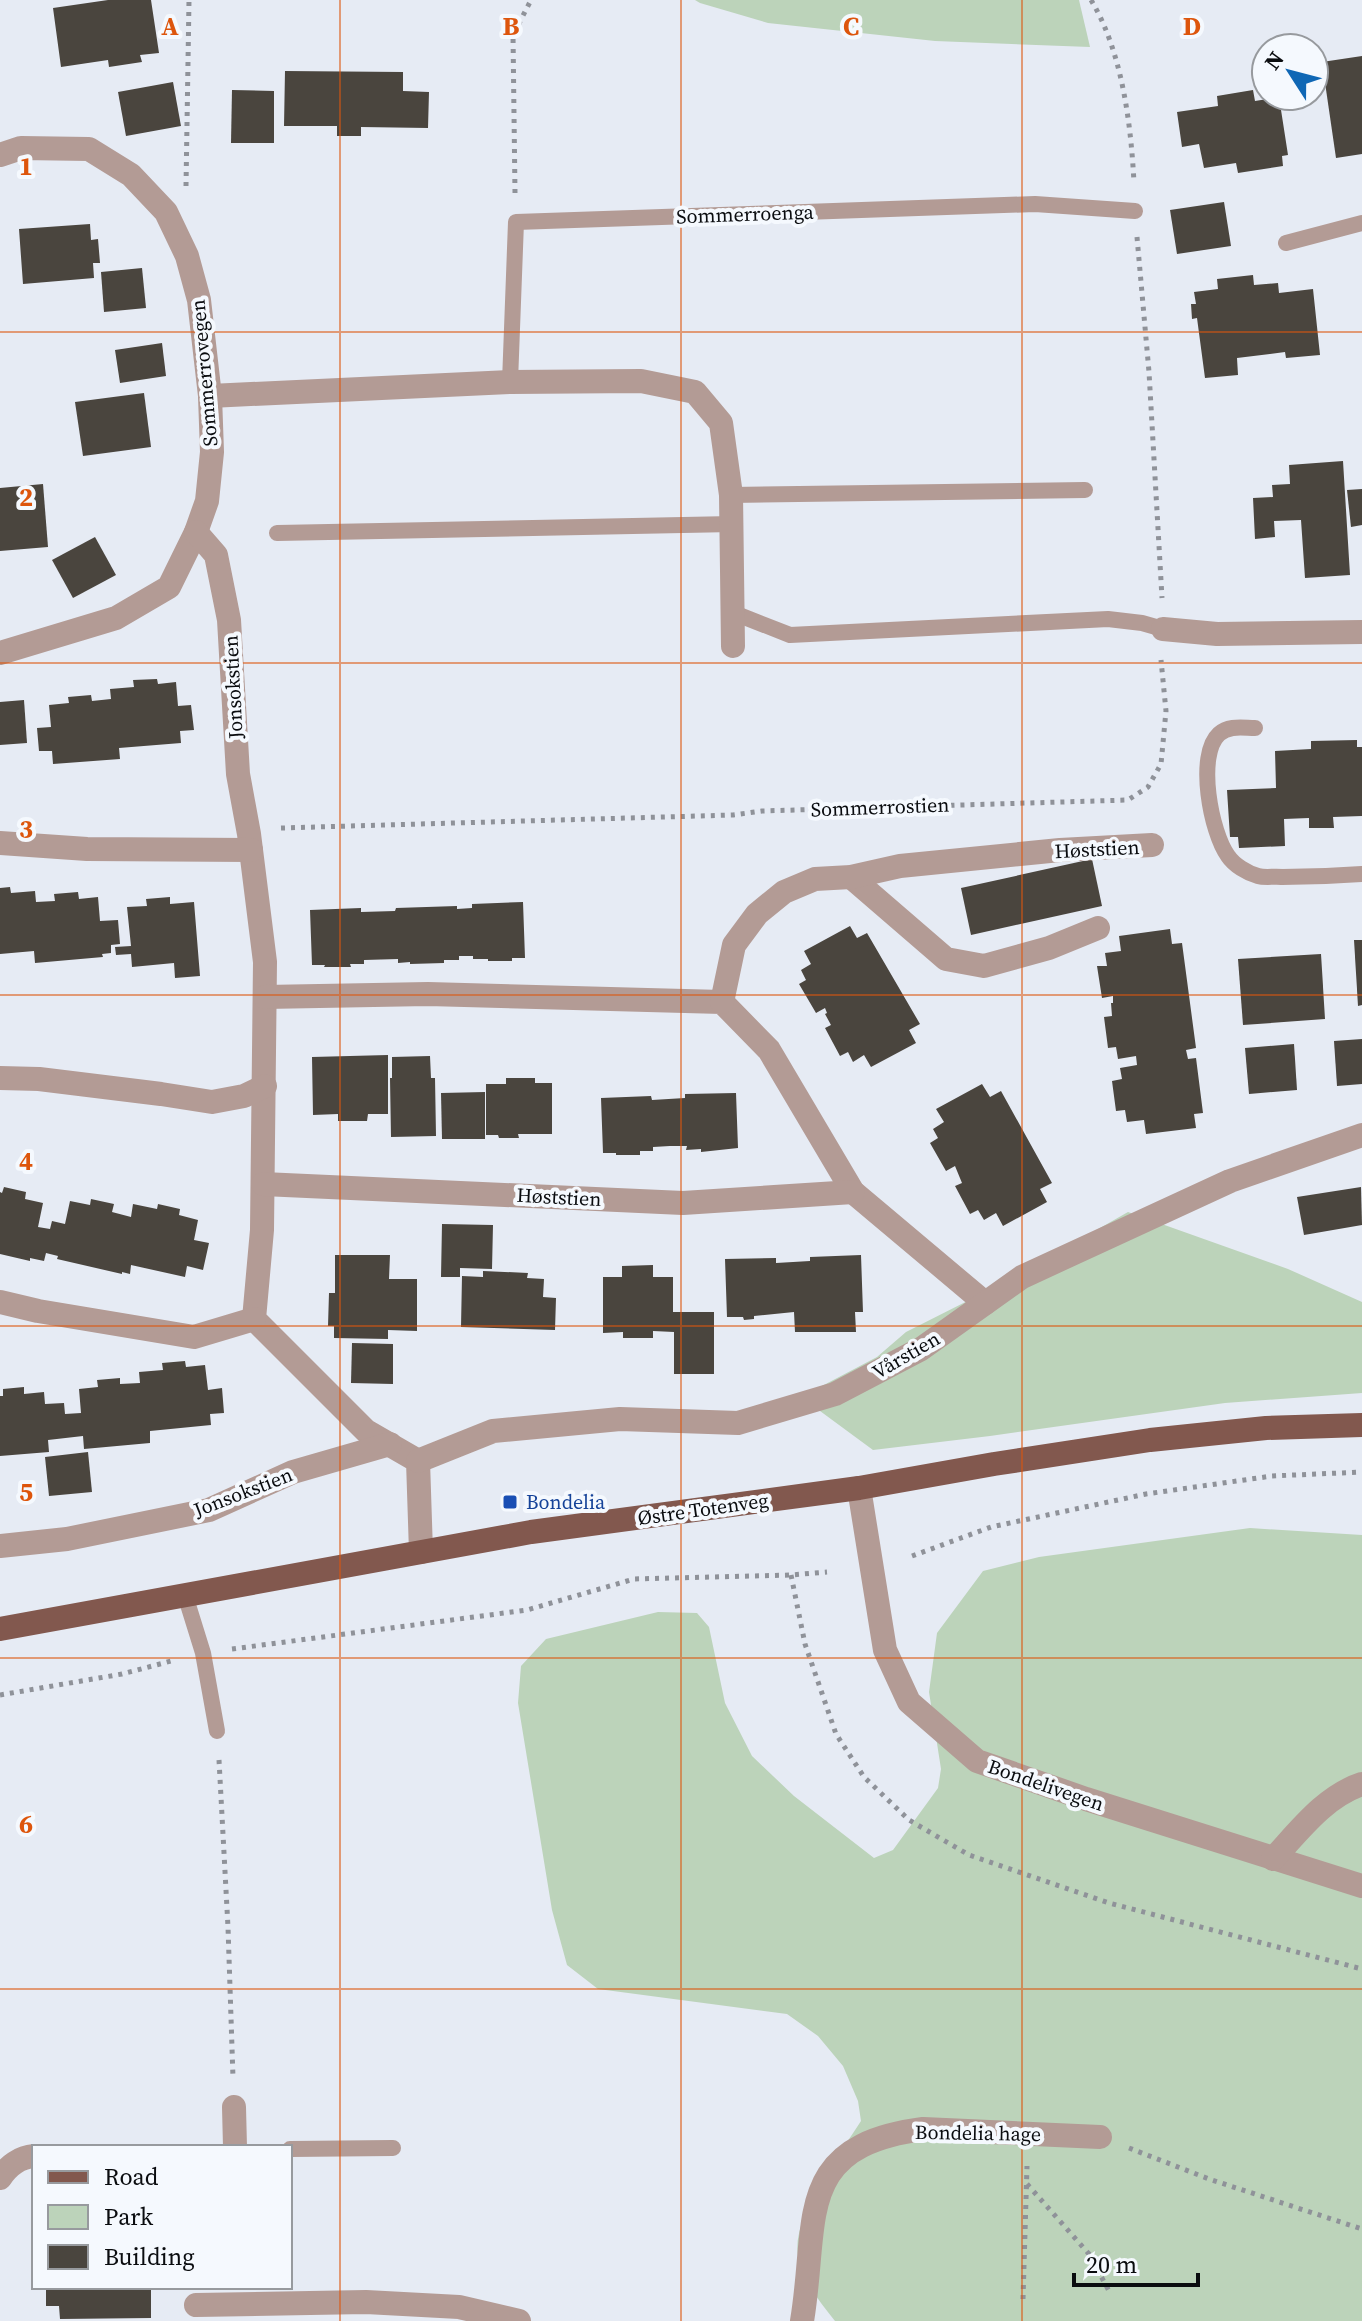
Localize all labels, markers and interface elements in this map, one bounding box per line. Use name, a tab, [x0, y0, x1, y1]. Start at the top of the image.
text: A	[161, 8, 179, 44]
text: B	[503, 8, 520, 44]
text: C	[843, 8, 859, 44]
text: D	[1183, 8, 1201, 44]
north arrow	[1250, 32, 1330, 112]
text: N	[1257, 45, 1291, 76]
text: 1	[19, 148, 33, 184]
street label: Sommerroenga	[676, 198, 815, 230]
street label: Sommerrovegen	[184, 298, 224, 448]
text: 2	[19, 479, 33, 515]
street label: Jonsokstien	[216, 634, 250, 741]
street label: Sommerrostien	[810, 791, 950, 823]
text: 3	[19, 811, 33, 847]
street label: Høststien	[1054, 833, 1140, 865]
text: 4	[19, 1143, 33, 1179]
street label: Høststien	[516, 1181, 602, 1213]
street label: Vårstien	[867, 1324, 945, 1386]
street label: Jonsokstien	[189, 1460, 296, 1524]
text: 5	[19, 1474, 33, 1510]
street label: Østre Totenveg	[636, 1486, 770, 1532]
place label: Bondelia	[526, 1488, 606, 1516]
marker: Bondelia	[501, 1493, 519, 1511]
street label: Bondelivegen	[984, 1752, 1108, 1818]
text: 6	[19, 1806, 33, 1842]
street label: Bondelia hage	[915, 2118, 1041, 2148]
legend	[32, 2145, 292, 2289]
text: Road	[104, 2160, 159, 2193]
text: Park	[104, 2200, 154, 2233]
scale bar	[1074, 2237, 1198, 2287]
text: Building	[104, 2240, 195, 2273]
text: 20 m	[1086, 2248, 1137, 2281]

